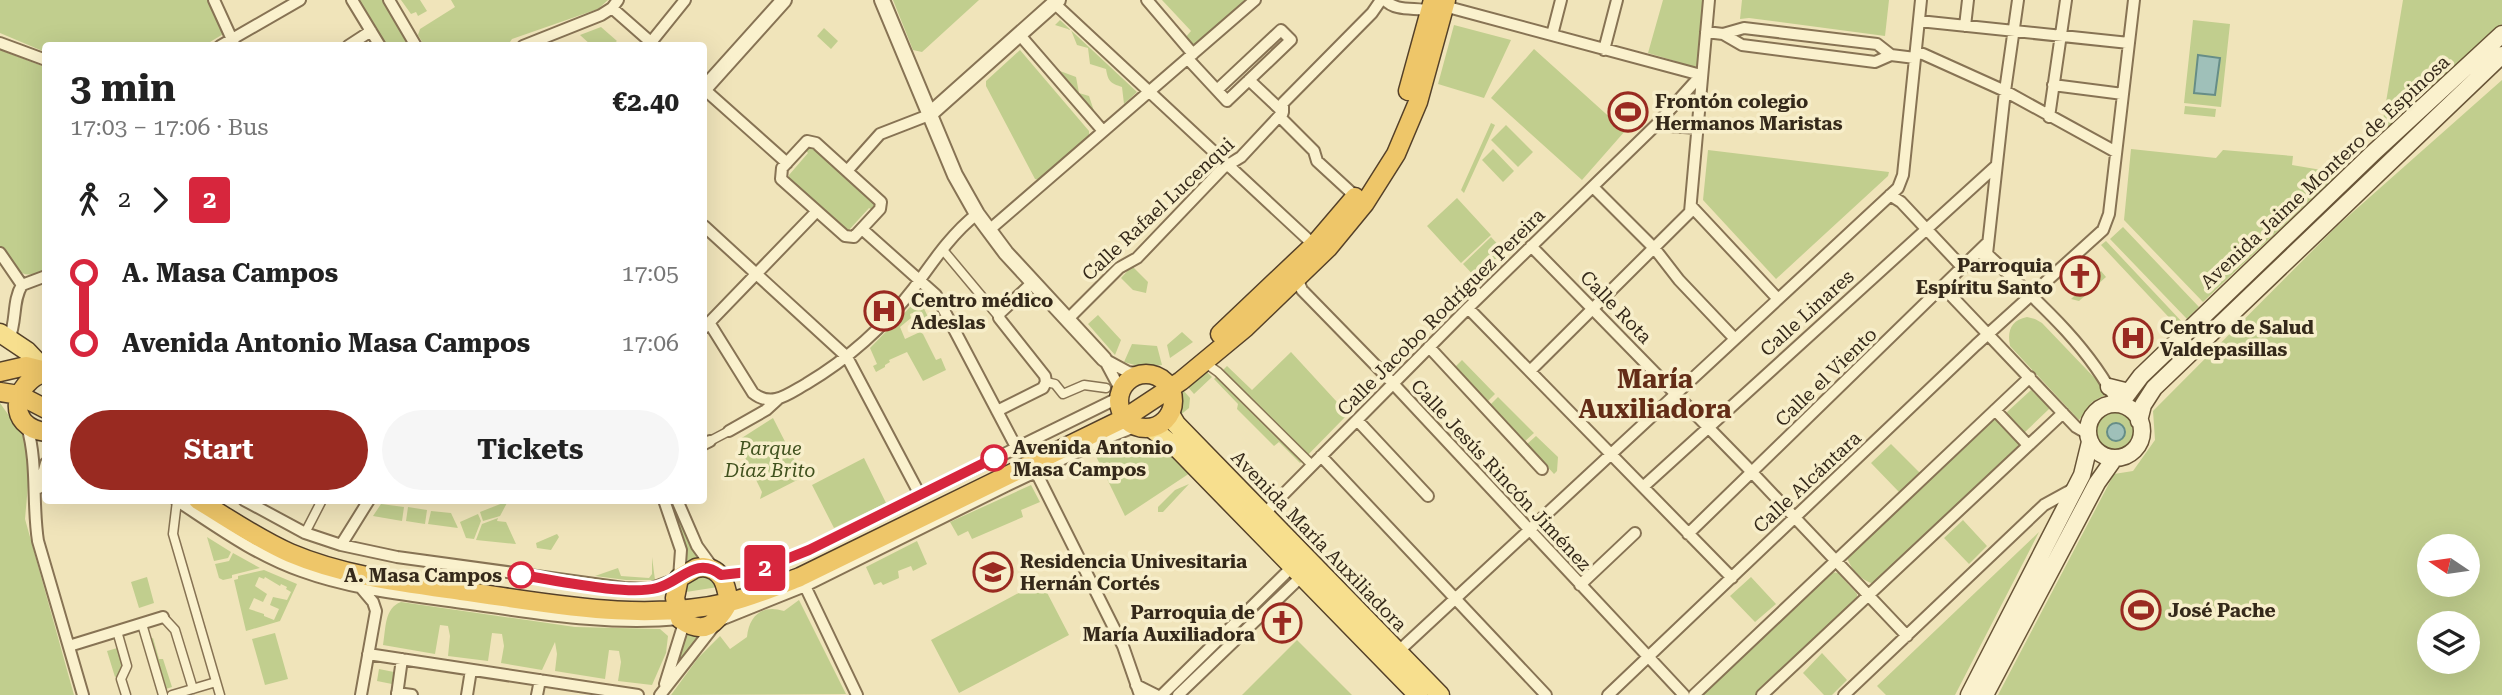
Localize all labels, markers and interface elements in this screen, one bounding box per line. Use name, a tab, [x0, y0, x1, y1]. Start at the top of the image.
street label: Avenida Jaime Montero de Espinosa	[2196, 50, 2455, 294]
text: 3 min	[70, 66, 176, 110]
text: €2.40	[613, 87, 679, 117]
place label: Frontón colegio Hermanos Maristas	[1655, 90, 1843, 135]
sports icon: Frontón colegio Hermanos Maristas	[1607, 91, 1649, 133]
text: 17:03 – 17:06 · Bus	[70, 114, 268, 141]
street label: Calle Rafael Lucenqui	[1077, 133, 1239, 285]
icon: walk	[70, 181, 108, 219]
icon: forward	[141, 181, 179, 219]
text: 2	[118, 186, 131, 213]
text: 2	[203, 186, 216, 214]
street label: Calle Jacobo Rodríguez Pereira	[1332, 203, 1550, 421]
place label: Parroquia Espíritu Santo	[1916, 254, 2053, 299]
church icon: Parroquia Espíritu Santo	[2059, 255, 2101, 297]
text: A. Masa Campos	[122, 258, 338, 288]
text: 17:05	[622, 260, 679, 287]
street label: Calle Linares	[1755, 265, 1859, 361]
street label: Calle Rota	[1576, 266, 1657, 349]
place label: Centro médico Adeslas	[911, 289, 1053, 334]
hospital icon: Centro médico Adeslas	[863, 290, 905, 332]
place label: Centro de Salud Valdepasillas	[2160, 316, 2314, 361]
hospital icon: Centro de Salud Valdepasillas	[2112, 317, 2154, 359]
street label: Calle el Viento	[1770, 323, 1882, 431]
text: Avenida Antonio Masa Campos	[122, 328, 530, 358]
text: 17:06	[622, 330, 679, 357]
district label: María Auxiliadora	[1579, 364, 1731, 424]
street label: Calle Jesús Rincón Jiménez	[1406, 375, 1596, 576]
button: Start	[70, 410, 368, 490]
button: Tickets	[382, 410, 679, 490]
street label: Calle Alcántara	[1748, 426, 1866, 538]
place label: Avenida Antonio Masa Campos	[1013, 436, 1173, 481]
park label: Parque Díaz Brito	[724, 437, 815, 482]
marker: Avenida Antonio Masa Campos	[981, 445, 1007, 471]
street label: Avenida María Auxiliadora	[1227, 446, 1412, 637]
north arrow	[2417, 534, 2480, 597]
map controls	[2417, 534, 2480, 674]
line badge: 2	[742, 545, 788, 591]
place label: Residencia Univesitaria Hernán Cortés	[1020, 550, 1247, 595]
school or university icon: Residencia Univesitaria Hernán Cortés	[972, 551, 1014, 593]
text: 2	[758, 554, 772, 582]
marker: A. Masa Campos	[508, 562, 534, 588]
place label: A. Masa Campos	[344, 564, 502, 587]
sports icon: José Pache	[2120, 589, 2162, 631]
place label: José Pache	[2168, 599, 2276, 622]
place label: Parroquia de María Auxiliadora	[1083, 601, 1255, 646]
church icon: Parroquia de María Auxiliadora	[1261, 602, 1303, 644]
button: layers	[2417, 611, 2480, 674]

